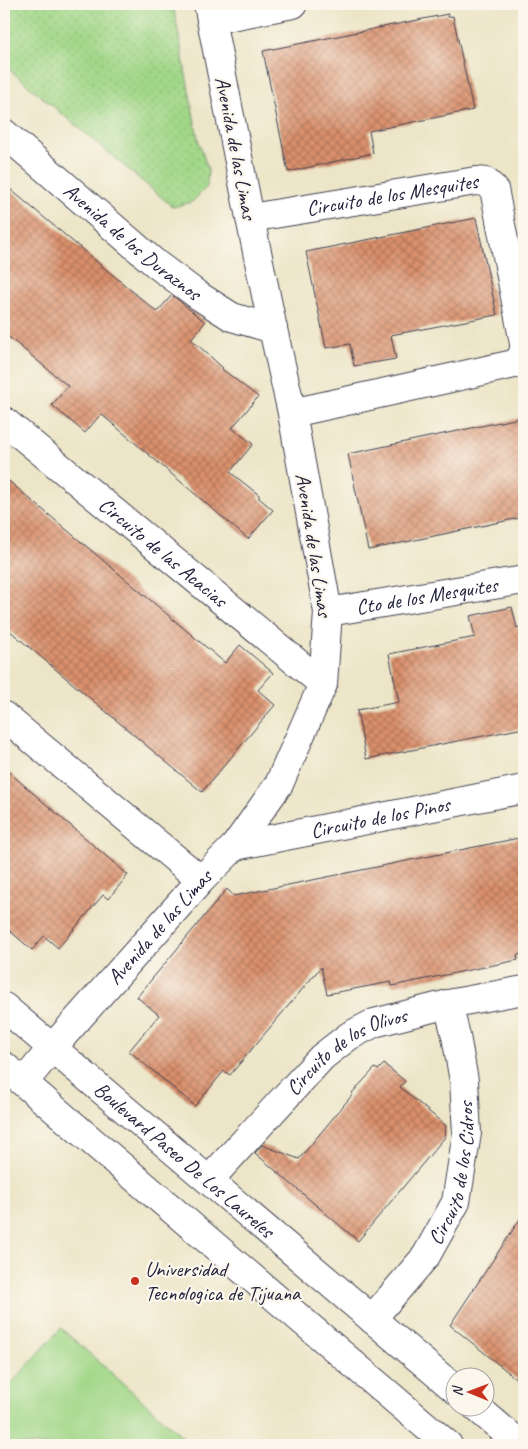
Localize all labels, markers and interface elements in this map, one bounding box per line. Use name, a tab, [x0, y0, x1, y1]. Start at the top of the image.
street label: Avenida de las Limas	[209, 74, 263, 223]
street label: Circuito de los Mesquites	[305, 168, 481, 222]
street label: Avenida de los Duraznos	[58, 177, 207, 307]
street label: Avenida de las Limas	[290, 471, 338, 620]
street label: Circuito de las Acacias	[93, 491, 234, 614]
street label: Cto de los Mesquites	[354, 571, 501, 620]
street label: Circuito de los Pinos	[308, 791, 454, 844]
street label: Avenida de las Limas	[102, 862, 219, 990]
street label: Circuito de los Olivos	[280, 1002, 411, 1101]
street label: Boulevard Paseo De Los Laureles	[89, 1076, 281, 1244]
street label: Circuito de los Cidros	[422, 1099, 480, 1249]
place label: Universidad Tecnologica de Tijuana	[145, 1256, 302, 1306]
marker: Universidad Tecnologica de Tijuana	[129, 1275, 141, 1287]
north arrow	[446, 1366, 496, 1416]
text: N	[449, 1385, 466, 1396]

